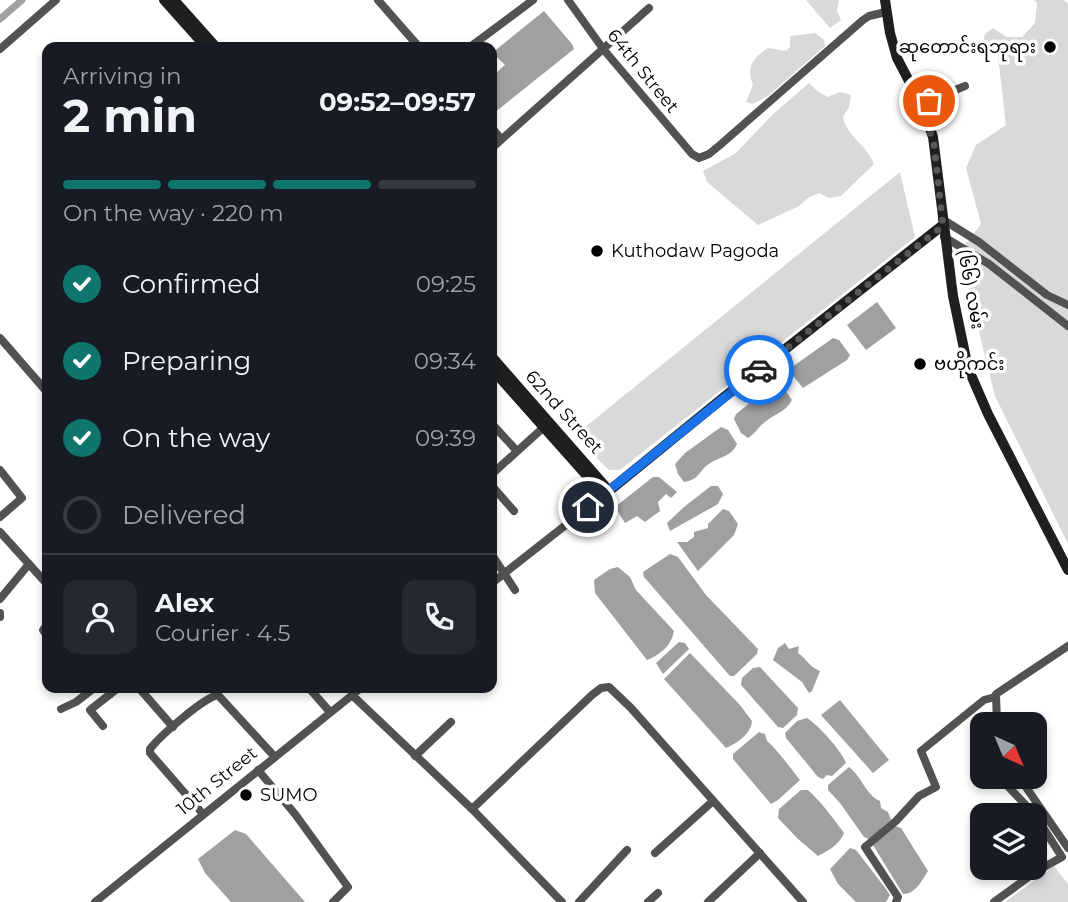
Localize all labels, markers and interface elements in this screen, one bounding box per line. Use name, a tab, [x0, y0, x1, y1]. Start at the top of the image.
street label: 64th Street	[603, 25, 683, 117]
place label: ဆုတောင်းရဘုရား	[899, 34, 1036, 62]
marker: ဆုတောင်းရဘုရား	[1042, 39, 1058, 55]
text: Arriving in	[63, 62, 182, 90]
pin	[899, 71, 959, 131]
icon: bag	[910, 82, 948, 120]
text: 09:52–09:57	[319, 86, 476, 118]
text: 2 min	[63, 87, 197, 144]
text: On the way · 220 m	[63, 199, 284, 227]
place label: Kuthodaw Pagoda	[611, 240, 779, 262]
marker: Kuthodaw Pagoda	[589, 243, 605, 259]
street label: (၆၆) လမ်း	[953, 247, 991, 331]
icon: check	[63, 265, 101, 303]
text: Confirmed	[122, 268, 261, 300]
text: 09:25	[416, 270, 476, 298]
courier	[724, 335, 794, 405]
icon: check	[63, 342, 101, 380]
text: Preparing	[122, 345, 251, 377]
text: 09:34	[414, 347, 476, 375]
place label: ဗဟိုကင်း	[934, 350, 1005, 379]
icon: car	[740, 351, 778, 389]
marker: ဗဟိုကင်း	[912, 356, 928, 372]
street label: 62nd Street	[521, 366, 607, 458]
icon: check	[63, 419, 101, 457]
text: On the way	[122, 422, 270, 454]
text: 09:39	[415, 424, 476, 452]
pin	[558, 477, 618, 537]
icon: home	[569, 488, 607, 526]
text: Delivered	[122, 499, 246, 531]
button: person	[63, 580, 137, 654]
button: phone	[402, 580, 476, 654]
text: Alex	[155, 587, 214, 619]
text: Courier · 4.5	[155, 619, 290, 647]
north arrow	[970, 712, 1046, 789]
map controls	[970, 712, 1047, 880]
street label: 10th Street	[172, 742, 262, 820]
place label: SUMO	[260, 784, 318, 806]
marker: SUMO	[238, 787, 254, 803]
button: layers	[970, 803, 1047, 880]

